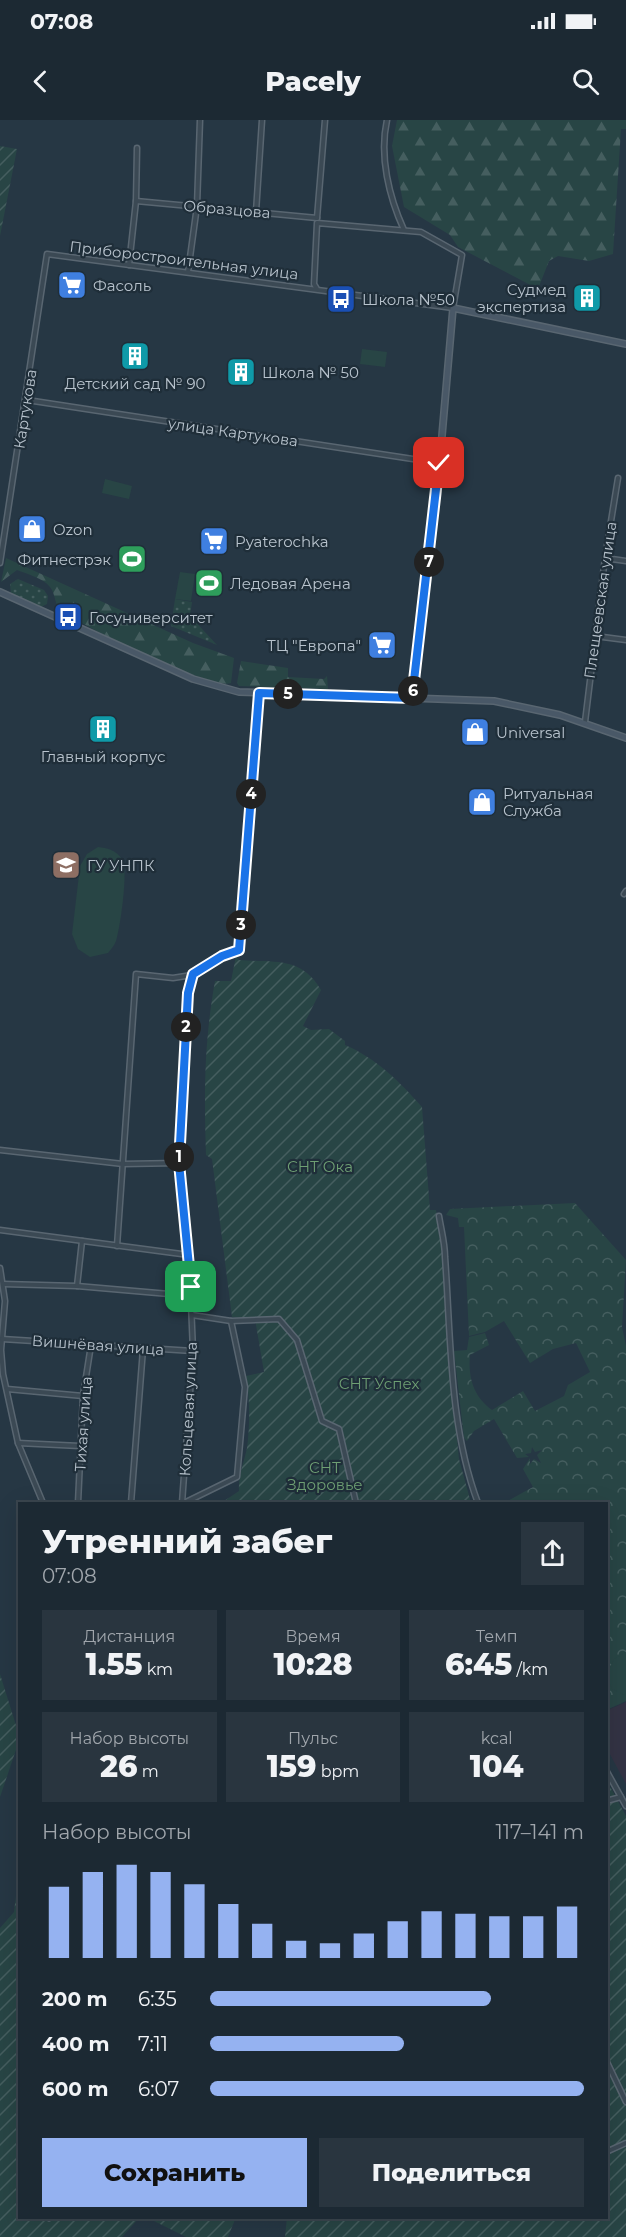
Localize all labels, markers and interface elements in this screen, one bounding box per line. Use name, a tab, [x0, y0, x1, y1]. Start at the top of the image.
text: 07:08	[30, 8, 93, 35]
icon: back	[24, 65, 57, 98]
text: Pacely	[265, 65, 361, 98]
icon: search	[569, 65, 602, 98]
street label: Образцова	[183, 196, 271, 222]
street label: Приборостроительная улица	[69, 237, 299, 283]
supermarket icon: Фасоль	[56, 269, 88, 301]
place label: Фасоль	[93, 276, 151, 295]
place label: Судмед экспертиза	[477, 280, 566, 316]
building icon: Судмед экспертиза	[571, 282, 603, 314]
bus stop icon: Школа №50	[325, 283, 357, 315]
place label: Школа №50	[362, 290, 455, 309]
building icon: Детский сад № 90	[119, 340, 151, 372]
building icon: Школа № 50	[225, 356, 257, 388]
place label: Школа № 50	[262, 363, 359, 382]
street label: Картукова	[9, 368, 41, 450]
place label: Детский сад № 90	[65, 374, 206, 393]
street label: улица Картукова	[166, 413, 299, 451]
pin	[413, 437, 464, 488]
icon: check	[422, 446, 455, 479]
shop icon: Ozon	[16, 513, 48, 545]
place label: Ozon	[53, 520, 93, 539]
street label: Плещеевская улица	[580, 520, 620, 680]
supermarket icon: Pyaterochka	[198, 525, 230, 557]
place label: Pyaterochka	[235, 532, 329, 551]
sports icon: Фитнестрэк	[116, 543, 148, 575]
pin: 7	[414, 547, 444, 577]
place label: Фитнестрэк	[17, 550, 111, 569]
text: 7	[424, 552, 434, 571]
sports icon: Ледовая Арена	[193, 567, 225, 599]
place label: Ледовая Арена	[230, 574, 351, 593]
bus stop icon: Госуниверситет	[52, 601, 84, 633]
place label: Госуниверситет	[89, 608, 214, 627]
supermarket icon: ТЦ "Европа"	[366, 629, 398, 661]
place label: ТЦ "Европа"	[267, 636, 361, 655]
pin: 6	[398, 676, 428, 706]
pin: 5	[273, 679, 303, 709]
text: 6	[408, 681, 418, 700]
text: 5	[283, 684, 293, 703]
building icon: Главный корпус	[87, 713, 119, 745]
shop icon: Universal	[459, 716, 491, 748]
place label: Universal	[496, 723, 565, 742]
place label: Главный корпус	[41, 747, 165, 766]
pin: 4	[236, 779, 266, 809]
text: 4	[245, 784, 257, 803]
place label: Ритуальная Служба	[503, 784, 593, 820]
shop icon: Ритуальная Служба	[466, 786, 498, 818]
school or university icon: ГУ УНПК	[50, 849, 82, 881]
place label: ГУ УНПК	[87, 856, 155, 875]
pin: 3	[226, 910, 256, 940]
text: 3	[236, 915, 246, 934]
pin: 2	[171, 1012, 201, 1042]
text: 2	[181, 1017, 191, 1036]
pin: 1	[164, 1142, 194, 1172]
text: 1	[176, 1147, 182, 1166]
park label: СНТ Ока	[287, 1157, 353, 1176]
pin	[165, 1261, 216, 1312]
icon: arrive	[174, 1270, 207, 1303]
street label: Вишнёвая улица	[31, 1331, 165, 1359]
street label: Кольцевая улица	[175, 1341, 201, 1477]
park label: СНТ Успех	[339, 1374, 419, 1393]
street label: Тихая улица	[70, 1376, 96, 1472]
park label: СНТ Здоровье	[287, 1458, 363, 1494]
text: Утренний забег	[42, 1521, 332, 1561]
button: share	[521, 1522, 584, 1585]
text: 07:08	[42, 1564, 97, 1588]
text: Дистанция	[83, 1627, 175, 1646]
text: Время	[285, 1627, 341, 1646]
text: Темп	[476, 1627, 518, 1646]
text: 1.55	[86, 1646, 142, 1683]
text: 10:28	[273, 1646, 353, 1683]
text: 6:45	[445, 1646, 512, 1683]
text: km	[142, 1660, 173, 1679]
text: /km	[512, 1660, 548, 1679]
text: Набор высоты	[70, 1729, 189, 1748]
text: Пульс	[288, 1729, 338, 1748]
text: kcal	[481, 1729, 513, 1748]
text: 26	[100, 1748, 137, 1785]
text: 159	[267, 1748, 316, 1785]
text: 104	[470, 1748, 524, 1785]
text: m	[137, 1762, 159, 1781]
text: bpm	[316, 1762, 359, 1781]
text: Набор высоты	[42, 1820, 191, 1844]
text: 117–141 m	[496, 1820, 584, 1844]
text: 200 m	[42, 1987, 108, 2011]
text: 6:35	[138, 1987, 177, 2011]
text: 400 m	[42, 2032, 110, 2056]
text: 7:11	[138, 2032, 168, 2056]
text: 600 m	[42, 2077, 109, 2101]
text: 6:07	[138, 2077, 179, 2101]
button: Сохранить	[42, 2138, 307, 2207]
button: Поделиться	[319, 2138, 584, 2207]

